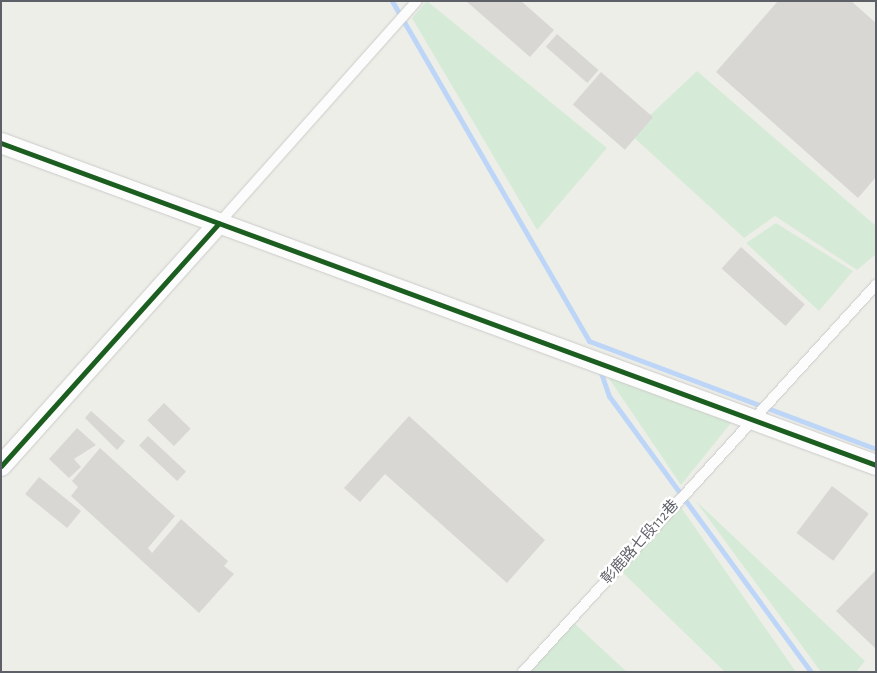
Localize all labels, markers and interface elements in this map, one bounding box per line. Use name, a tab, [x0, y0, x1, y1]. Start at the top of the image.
street label: 彰鹿路七段112巷	[597, 496, 683, 588]

